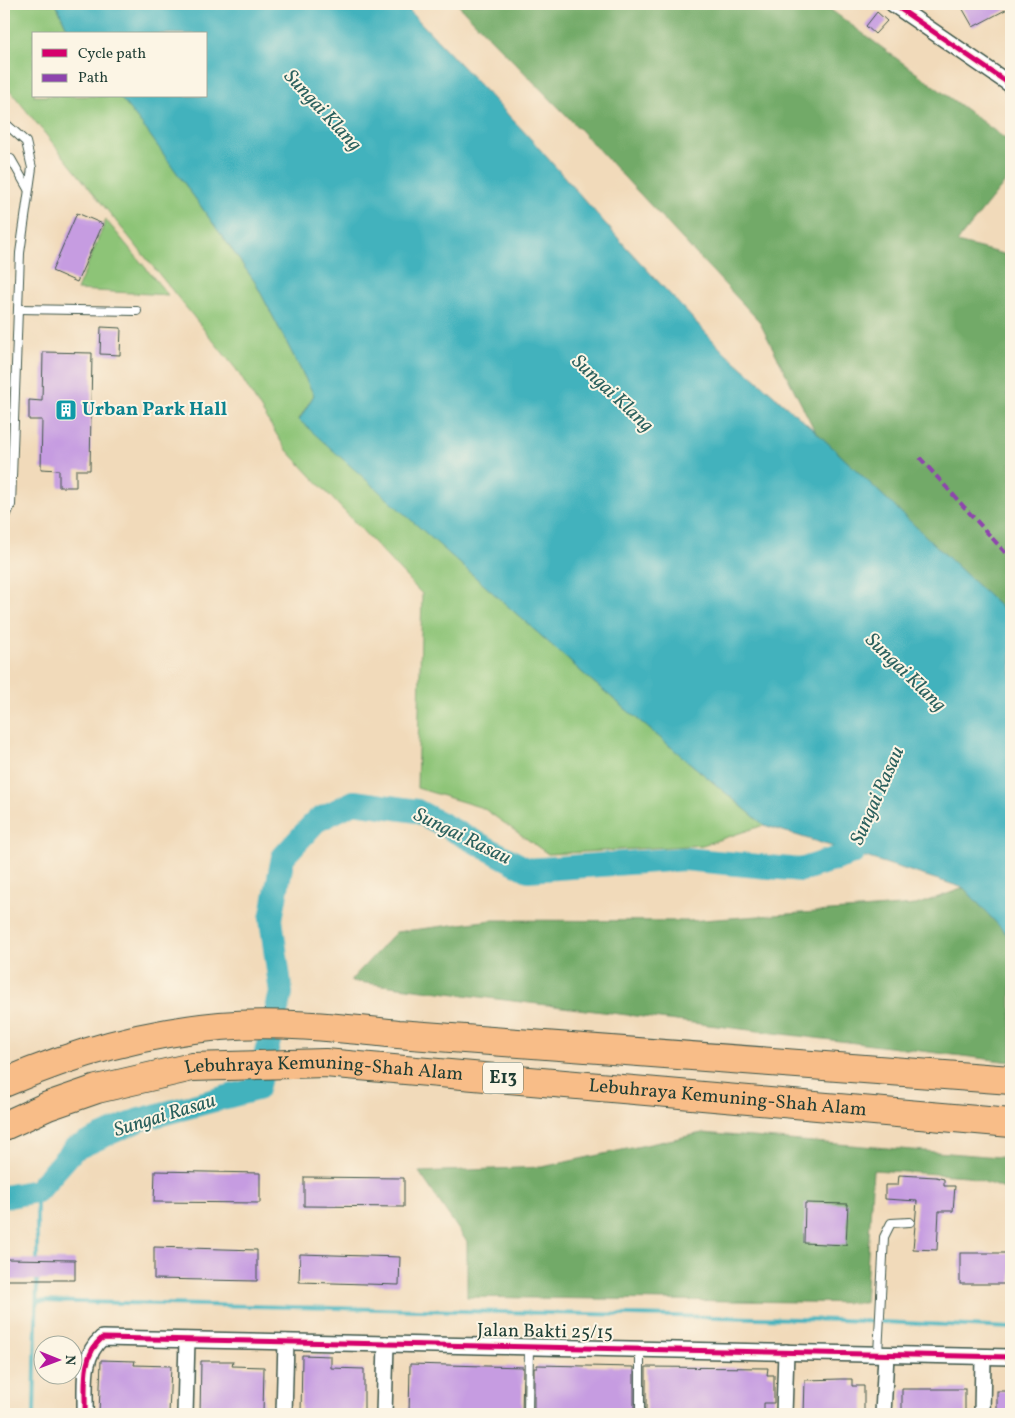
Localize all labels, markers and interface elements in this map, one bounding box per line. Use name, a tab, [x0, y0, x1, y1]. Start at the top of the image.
legend	[32, 32, 208, 98]
text: Cycle path	[78, 44, 146, 65]
water label: Sungai Klang	[277, 64, 367, 158]
text: Path	[78, 68, 108, 89]
water label: Sungai Klang	[565, 349, 659, 439]
place label: Urban Park Hall	[82, 397, 227, 423]
building icon: Urban Park Hall	[54, 398, 78, 422]
water label: Sungai Klang	[858, 627, 952, 719]
water label: Sungai Rasau	[844, 742, 912, 850]
water label: Sungai Rasau	[409, 801, 515, 873]
street label: Lebuhraya Kemuning-Shah Alam	[182, 1050, 465, 1088]
road number: E13	[483, 1062, 523, 1094]
street label: Lebuhraya Kemuning-Shah Alam	[588, 1073, 868, 1123]
water label: Sungai Rasau	[111, 1087, 219, 1145]
street label: Jalan Bakti 25/15	[477, 1318, 613, 1346]
north arrow	[32, 1336, 82, 1386]
text: N	[60, 1355, 79, 1365]

